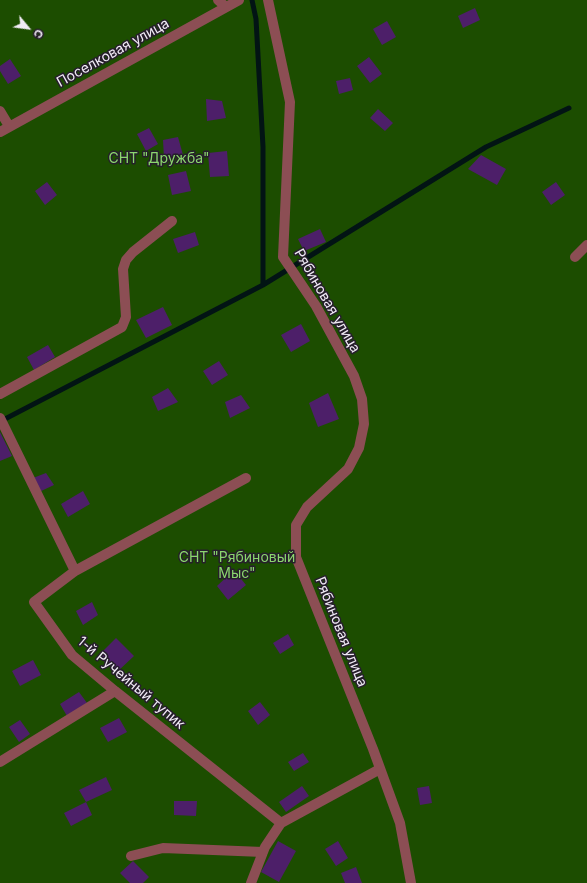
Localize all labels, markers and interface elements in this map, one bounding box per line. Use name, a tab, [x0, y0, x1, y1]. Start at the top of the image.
north arrow	[8, 8, 48, 48]
street label: Поселковая улица	[54, 15, 172, 91]
text: С	[30, 27, 47, 41]
park label: СНТ "Дружба"	[108, 151, 210, 167]
street label: Рябиновая улица	[290, 246, 364, 356]
park label: СНТ "Рябиновый Мыс"	[179, 550, 295, 582]
street label: Рябиновая улица	[311, 575, 371, 689]
street label: 1-й Ручейный тупик	[74, 633, 188, 733]

